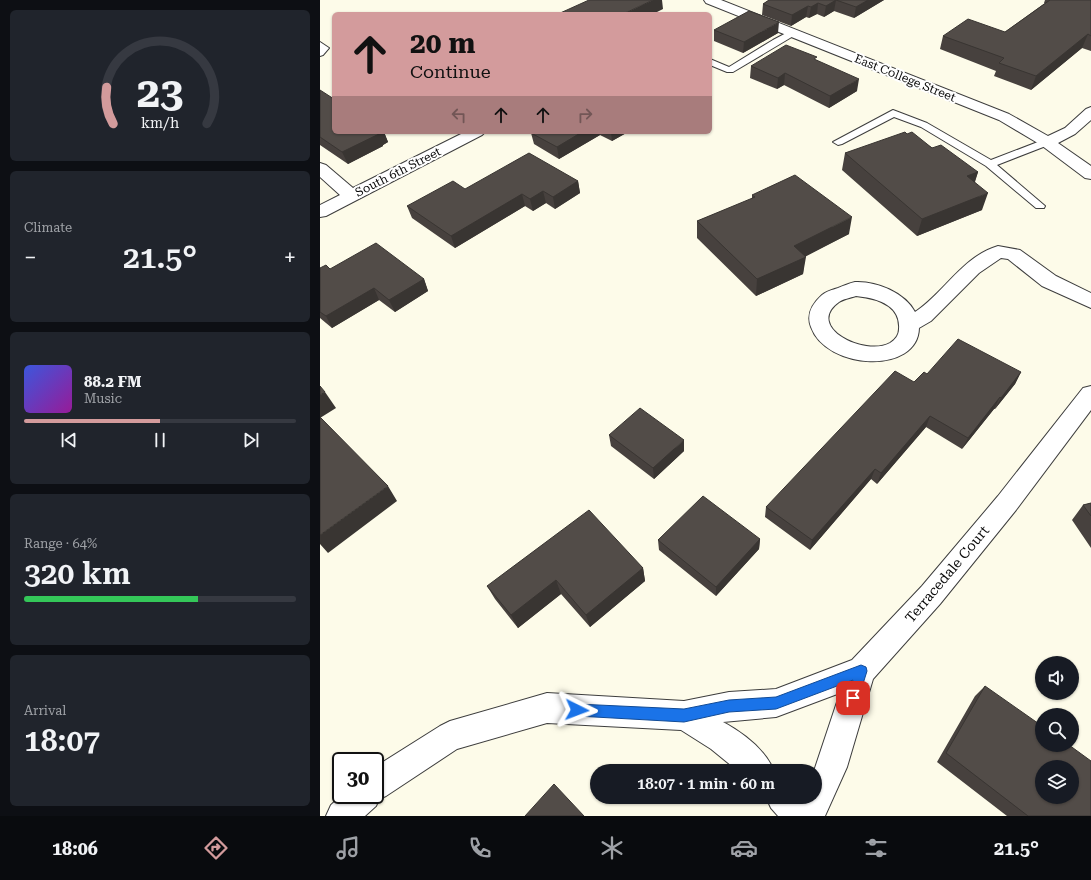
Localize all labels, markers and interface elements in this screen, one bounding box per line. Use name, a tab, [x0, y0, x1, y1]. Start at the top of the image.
text: 20 m	[410, 27, 475, 60]
icon: ahead	[344, 28, 396, 80]
street label: East College Street	[852, 51, 958, 105]
text: Continue	[410, 61, 491, 82]
text: 23	[137, 67, 183, 116]
icon: left	[448, 104, 470, 126]
icon: ahead	[490, 104, 512, 126]
icon: ahead	[532, 104, 554, 126]
icon: right	[574, 104, 596, 126]
text: km/h	[141, 114, 179, 130]
street label: South 6th Street	[353, 144, 444, 200]
text: Climate	[24, 220, 72, 235]
text: 21.5°	[123, 240, 197, 275]
text: −	[24, 245, 36, 270]
text: +	[284, 245, 296, 270]
text: 88.2 FM	[84, 373, 141, 391]
text: Music	[84, 391, 122, 406]
icon: previous	[58, 429, 80, 451]
icon: pause	[149, 429, 171, 451]
icon: next	[240, 429, 262, 451]
street label: Terracedale Court	[902, 522, 992, 626]
text: Range · 64%	[24, 536, 97, 551]
text: 320 km	[24, 556, 131, 591]
map controls	[1035, 656, 1079, 804]
button: sound	[1035, 656, 1079, 700]
pin	[836, 681, 870, 715]
icon: arrive	[842, 687, 864, 709]
position arrow	[556, 689, 598, 731]
text: Arrival	[24, 703, 66, 718]
button: search	[1035, 708, 1079, 752]
text: 18:07	[24, 723, 100, 758]
speed limit sign: 30	[332, 752, 384, 804]
button: layers	[1035, 760, 1079, 804]
text: 18:07 · 1 min · 60 m	[637, 775, 775, 793]
icon: directions	[202, 834, 230, 862]
icon: music	[334, 834, 362, 862]
icon: phone	[466, 834, 494, 862]
icon: climate	[598, 834, 626, 862]
icon: car	[730, 834, 758, 862]
icon: filters	[862, 834, 890, 862]
text: 18:06	[52, 838, 98, 859]
text: 21.5°	[994, 838, 1039, 859]

